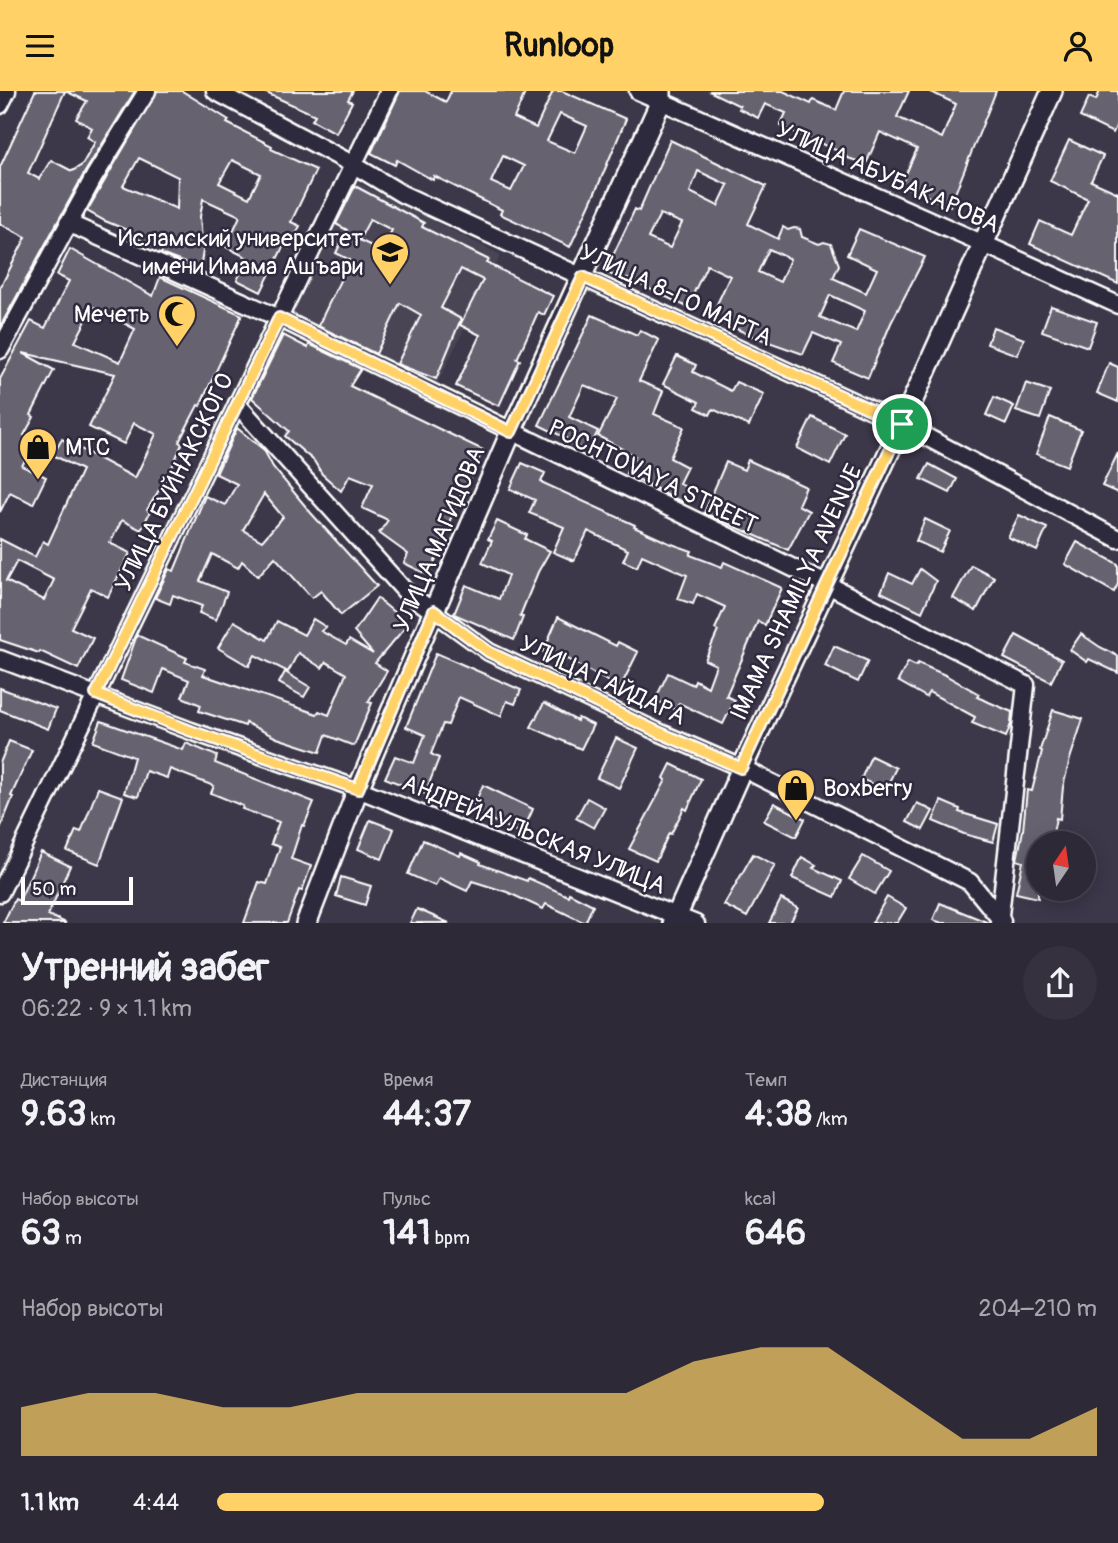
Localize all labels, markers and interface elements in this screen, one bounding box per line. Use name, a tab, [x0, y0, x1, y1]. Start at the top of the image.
text: Runloop	[504, 26, 614, 66]
icon: menu	[21, 27, 59, 65]
icon: person	[1059, 27, 1097, 65]
street label: УЛИЦА АБУБАКАРОВА	[772, 115, 1004, 240]
place label: Исламский университет имени Имама Ашъари	[118, 224, 363, 281]
school or university icon: Исламский университет имени Имама Ашъари	[369, 231, 411, 286]
street label: УЛИЦА 8-ГО МАРТА	[575, 238, 777, 353]
mosque icon: Мечеть	[156, 293, 198, 348]
place label: Мечеть	[74, 300, 150, 329]
street label: УЛИЦА БУЙНАКСКОГО	[109, 368, 240, 596]
pin	[872, 394, 932, 454]
icon: arrive	[883, 405, 921, 443]
street label: POCHTOVAYA STREET	[543, 413, 762, 540]
shop icon: МТС	[17, 426, 59, 481]
place label: МТС	[65, 433, 110, 462]
street label: УЛИЦА МАГИДОВА	[387, 442, 492, 636]
street label: IMAMA SHAMILYA AVENUE	[724, 460, 869, 725]
street label: УЛИЦА ГАЙДАРА	[515, 629, 690, 732]
shop icon: Boxberry	[775, 767, 817, 822]
street label: АНДРЕЙАУЛЬСКАЯ УЛИЦА	[398, 768, 670, 901]
place label: Boxberry	[823, 774, 912, 803]
north arrow	[1026, 831, 1096, 901]
map controls	[1026, 831, 1096, 901]
scale bar	[21, 874, 133, 906]
text: 50 m	[32, 877, 76, 901]
text: Утренний забег	[21, 944, 269, 992]
button: share	[1023, 946, 1097, 1020]
text: 06:22 · 9 × 1.1 km	[21, 994, 192, 1023]
text: Дистанция	[21, 1068, 107, 1092]
text: Время	[383, 1068, 434, 1092]
text: Темп	[745, 1068, 787, 1092]
text: 9.63	[21, 1092, 87, 1136]
text: 44:37	[383, 1092, 471, 1136]
text: 4:38	[745, 1092, 812, 1136]
text: km	[87, 1107, 116, 1131]
text: /km	[812, 1107, 848, 1131]
text: Набор высоты	[21, 1187, 139, 1211]
text: Пульс	[383, 1187, 431, 1211]
text: kcal	[745, 1187, 776, 1211]
text: 63	[21, 1211, 61, 1255]
text: 141	[383, 1211, 431, 1255]
text: 646	[745, 1211, 806, 1255]
text: m	[61, 1226, 82, 1250]
text: bpm	[431, 1226, 470, 1250]
text: Набор высоты	[21, 1294, 163, 1323]
text: 204–210 m	[979, 1294, 1097, 1323]
text: 1.1 km	[21, 1488, 79, 1517]
text: 4:44	[133, 1488, 179, 1517]

